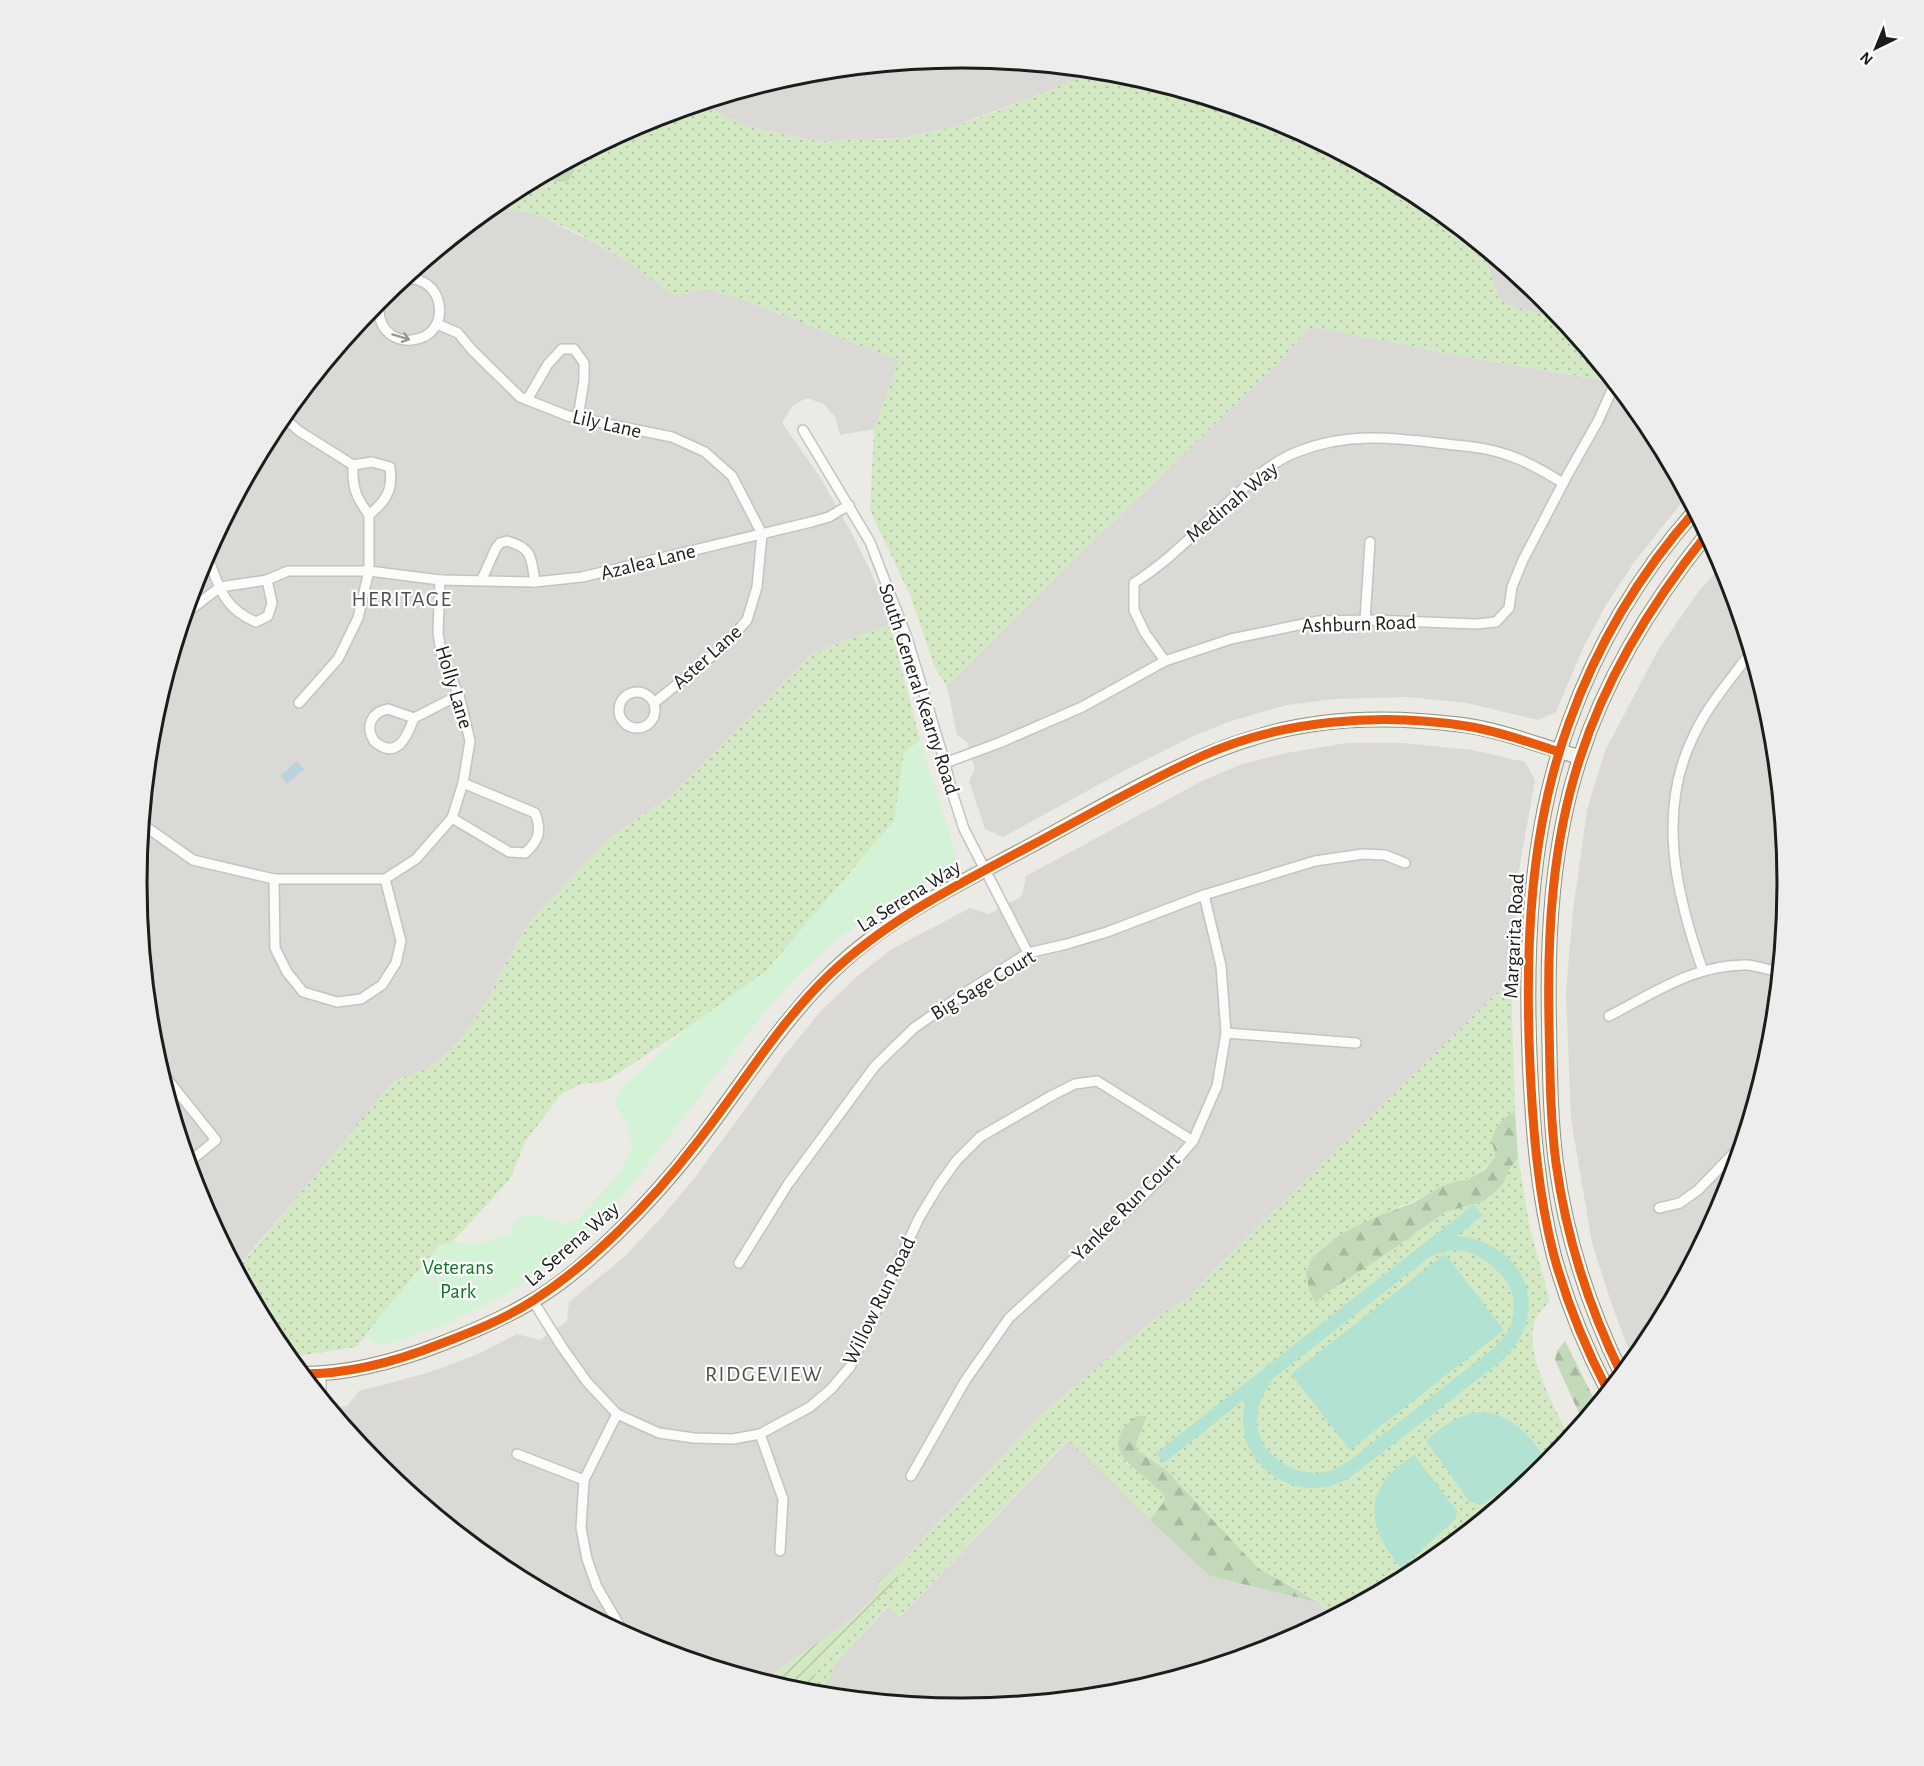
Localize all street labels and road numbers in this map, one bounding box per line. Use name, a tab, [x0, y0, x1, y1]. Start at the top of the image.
street label: Lily Lane	[570, 406, 644, 442]
street label: Medinah Way	[1182, 458, 1282, 546]
street label: Azalea Lane	[598, 540, 698, 584]
street label: South General Kearny Road	[875, 581, 963, 797]
street label: Ashburn Road	[1301, 611, 1417, 637]
street label: Aster Lane	[668, 621, 746, 693]
street label: Holly Lane	[431, 643, 477, 731]
street label: La Serena Way	[854, 856, 964, 936]
street label: Margarita Road	[1500, 873, 1528, 999]
street label: Big Sage Court	[927, 946, 1039, 1024]
street label: Yankee Run Court	[1068, 1149, 1184, 1265]
street label: La Serena Way	[521, 1198, 623, 1290]
street label: Willow Run Road	[839, 1234, 919, 1368]

